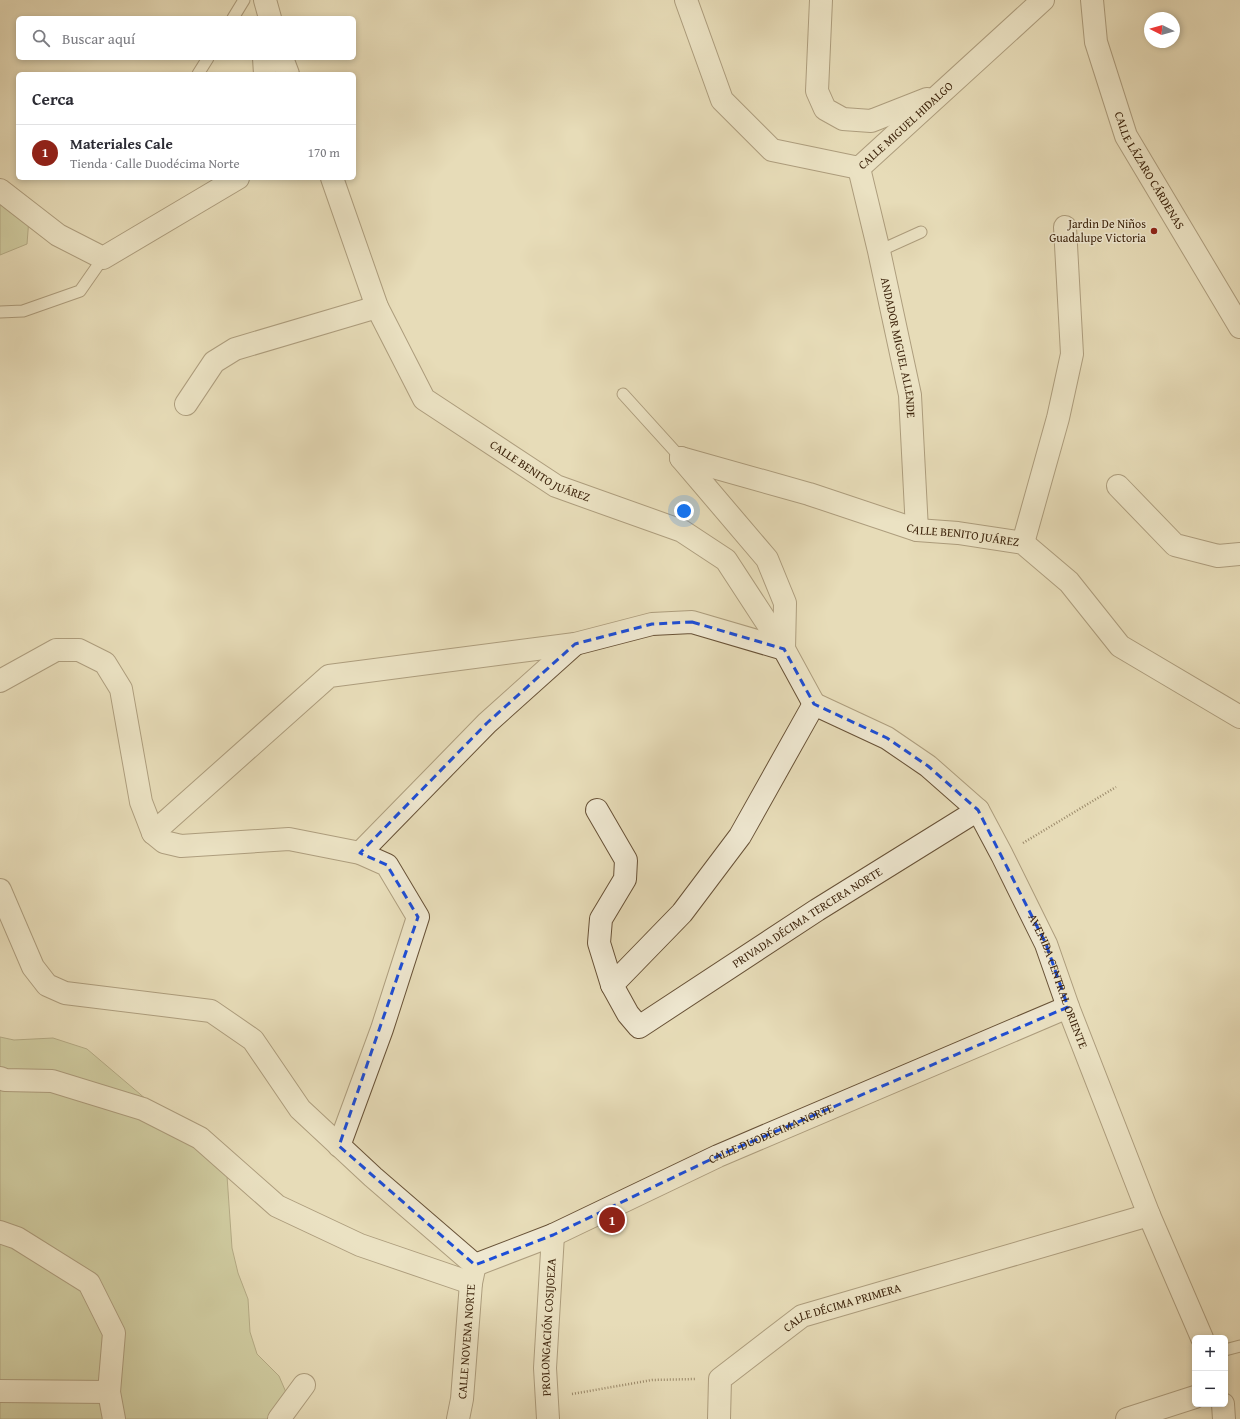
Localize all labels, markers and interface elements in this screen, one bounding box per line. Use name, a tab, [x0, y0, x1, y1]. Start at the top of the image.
north arrow	[1144, 12, 1180, 48]
search box	[16, 16, 356, 60]
icon: search	[30, 27, 52, 49]
text: Buscar aquí	[62, 28, 135, 49]
street label: CALLE MIGUEL HIDALGO	[854, 77, 957, 173]
text: Cerca	[32, 86, 74, 111]
street label: CALLE LÁZARO CÁRDENAS	[1111, 109, 1189, 233]
text: Materiales Cale	[70, 133, 173, 154]
text: 1	[42, 143, 48, 162]
text: 170 m	[308, 143, 340, 162]
text: Tienda · Calle Duodécima Norte	[70, 154, 240, 173]
place label: Jardin De Niños Guadalupe Victoria	[1049, 215, 1146, 246]
marker: Jardin De Niños Guadalupe Victoria	[1149, 226, 1159, 236]
street label: ANDADOR MIGUEL ALLENDE	[877, 276, 920, 418]
street label: CALLE BENITO JUÁREZ	[487, 436, 593, 506]
your location	[674, 501, 694, 521]
street label: CALLE BENITO JUÁREZ	[904, 518, 1020, 550]
street label: PRIVADA DÉCIMA TERCERA NORTE	[729, 863, 885, 972]
street label: AVENIDA CENTRAL ORIENTE	[1024, 911, 1092, 1051]
street label: CALLE DUODÉCIMA NORTE	[705, 1099, 836, 1167]
pin: 1	[599, 1205, 625, 1235]
street label: PROLONGACIÓN COSIJOEZA	[536, 1257, 560, 1397]
street label: CALLE DÉCIMA PRIMERA	[779, 1278, 904, 1336]
street label: CALLE NOVENA NORTE	[453, 1283, 479, 1400]
map controls	[1192, 1335, 1228, 1407]
button: +	[1192, 1335, 1228, 1371]
button: −	[1192, 1371, 1228, 1407]

